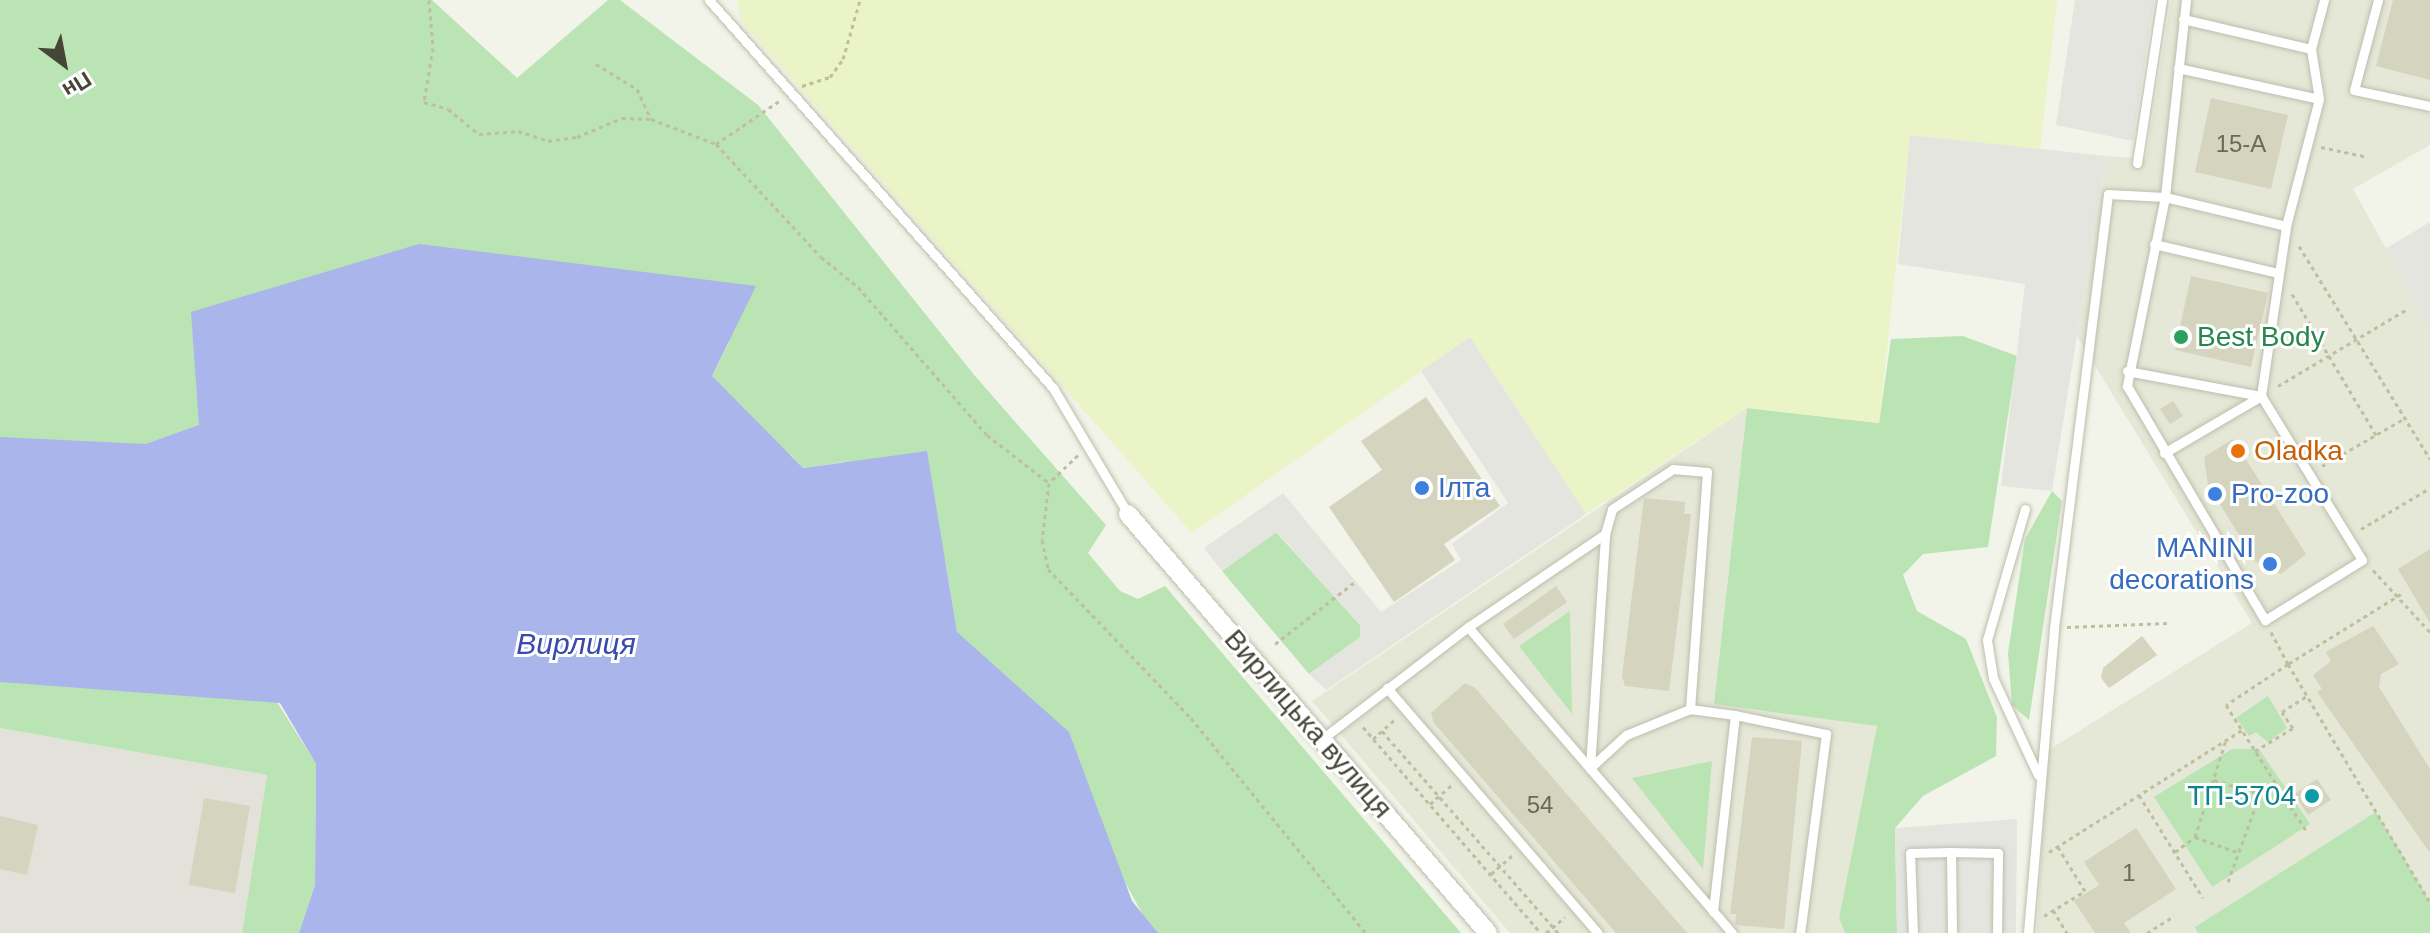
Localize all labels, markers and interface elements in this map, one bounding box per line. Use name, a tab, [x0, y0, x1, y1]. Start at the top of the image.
north arrow	[24, 24, 104, 104]
text: Пн	[58, 66, 96, 103]
house number: 15-А	[2216, 130, 2266, 158]
place label: Best Body	[2197, 320, 2325, 354]
marker: Best Body	[2172, 328, 2190, 346]
place label: Oladka	[2254, 434, 2343, 468]
marker: Oladka	[2229, 442, 2247, 460]
place label: Ілта	[1438, 471, 1490, 505]
place label: Pro-zoo	[2231, 477, 2329, 511]
marker: Ілта	[1413, 479, 1431, 497]
marker: Pro-zoo	[2206, 485, 2224, 503]
place label: MANINI decorations	[2109, 531, 2254, 597]
marker: MANINI decorations	[2261, 555, 2279, 573]
street label: Вирлицька вулиця	[1217, 623, 1399, 825]
water label: Вирлиця	[516, 626, 636, 662]
place label: ТП-5704	[2187, 779, 2296, 813]
marker: ТП-5704	[2303, 787, 2321, 805]
house number: 54	[1527, 791, 1553, 819]
house number: 1	[2122, 859, 2136, 887]

